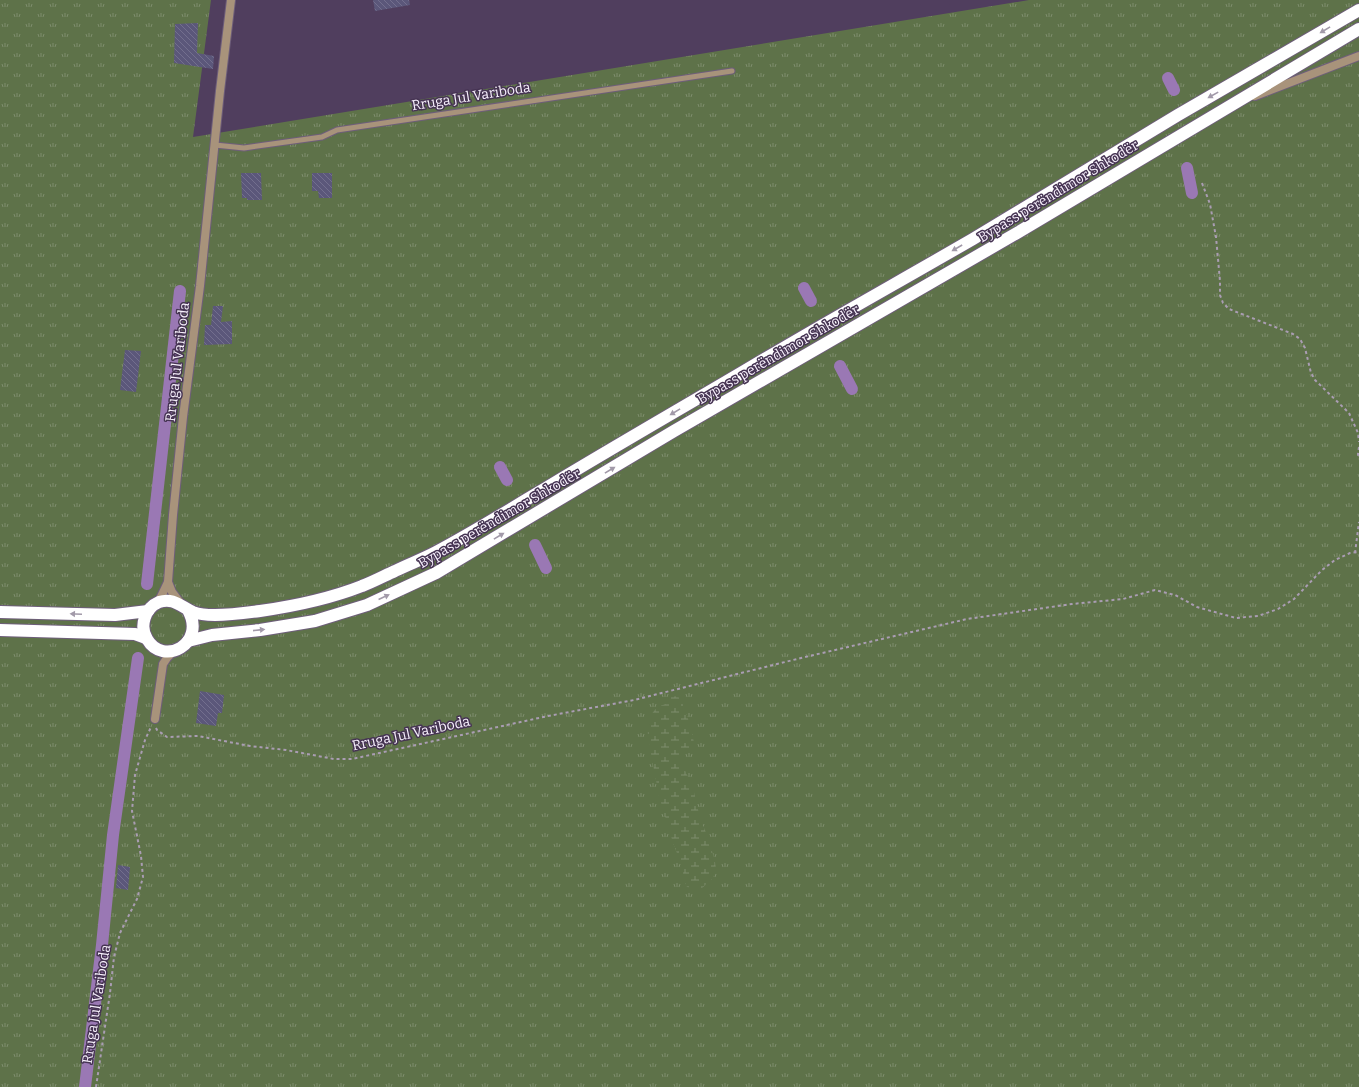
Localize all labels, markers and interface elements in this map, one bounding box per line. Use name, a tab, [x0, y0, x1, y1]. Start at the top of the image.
one-way arrow	[1319, 26, 1331, 33]
street label: Rruga Jul Variboda	[410, 79, 532, 114]
one-way arrow	[1207, 92, 1219, 99]
street label: Bypass perëndimor Shkodër	[975, 137, 1142, 246]
one-way arrow	[951, 244, 963, 251]
street label: Rruga Jul Variboda	[162, 301, 193, 423]
street label: Bypass perëndimor Shkodër	[694, 301, 862, 408]
one-way arrow	[670, 408, 681, 415]
street label: Bypass perëndimor Shkodër	[415, 465, 583, 572]
one-way arrow	[604, 466, 616, 473]
one-way arrow	[493, 533, 505, 540]
one-way arrow	[378, 594, 390, 600]
one-way arrow	[70, 610, 82, 617]
one-way arrow	[253, 627, 265, 634]
street label: Rruga Jul Variboda	[351, 713, 472, 754]
street label: Rruga Jul Variboda	[79, 943, 114, 1065]

